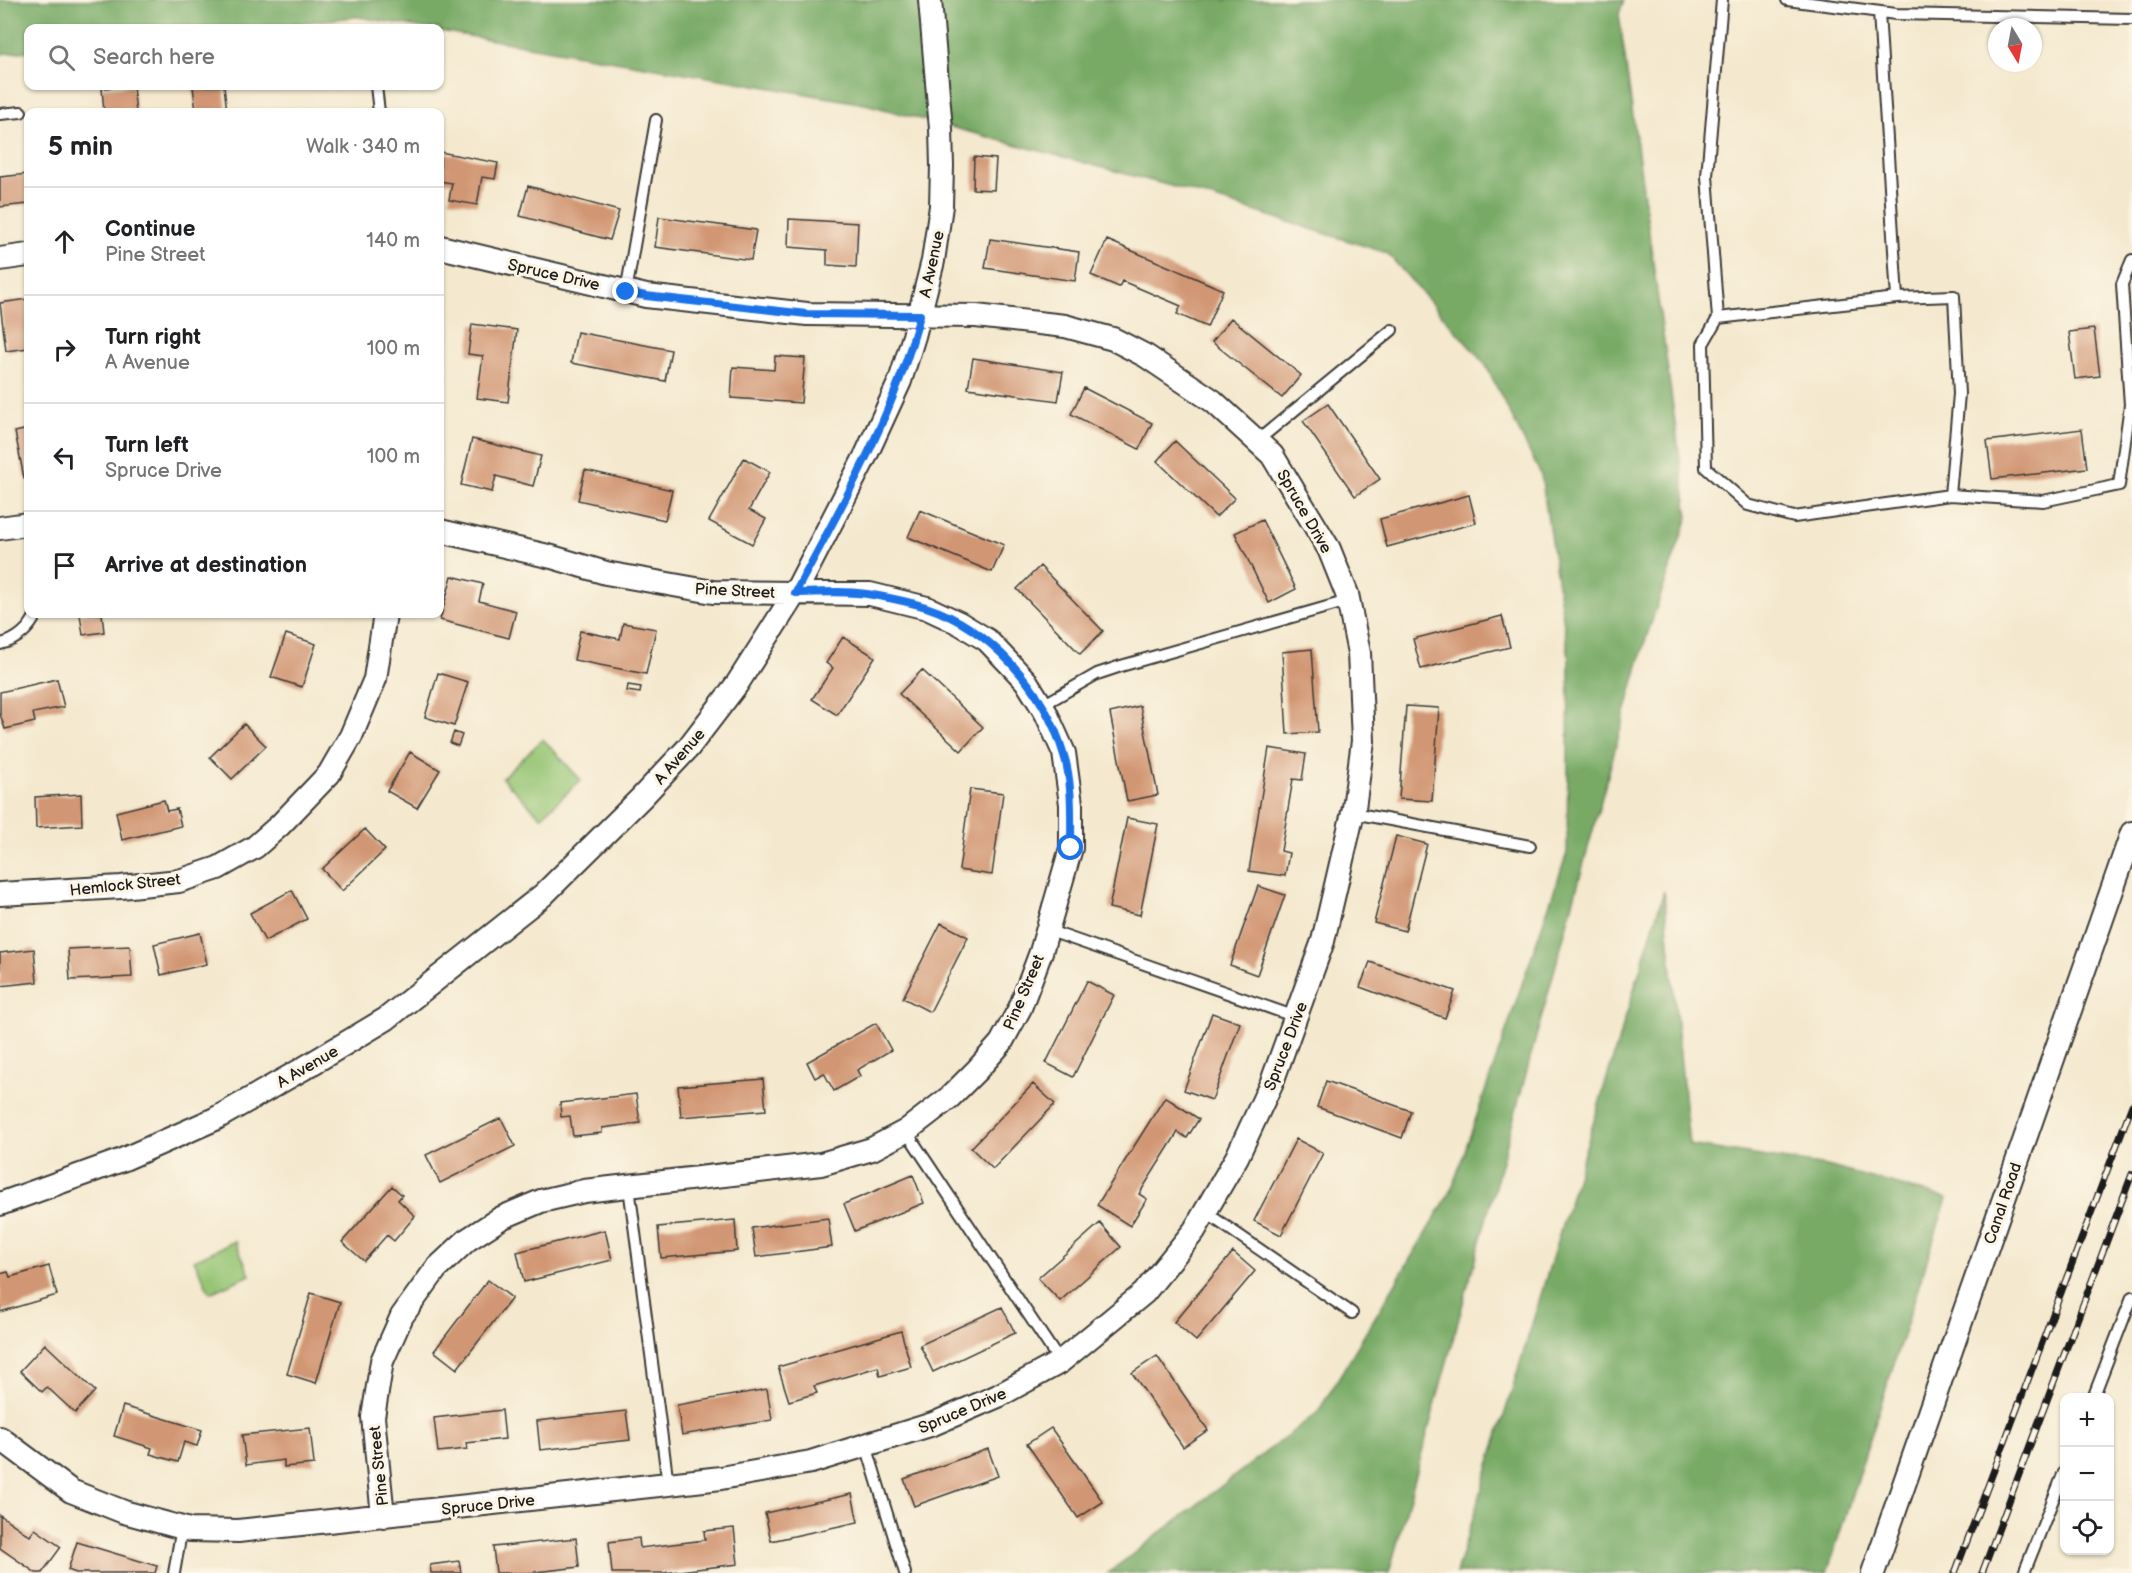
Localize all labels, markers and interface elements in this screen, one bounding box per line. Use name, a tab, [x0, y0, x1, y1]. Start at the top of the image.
north arrow	[1988, 18, 2042, 72]
search box	[24, 24, 444, 90]
icon: search	[45, 41, 78, 74]
text: Search here	[93, 44, 215, 71]
text: 5 min	[48, 132, 113, 163]
text: Walk · 340 m	[306, 135, 420, 159]
text: Continue	[105, 216, 195, 243]
icon: ahead	[48, 225, 81, 258]
text: 140 m	[366, 229, 420, 253]
street label: A Avenue	[916, 229, 949, 299]
text: Pine Street	[105, 243, 205, 267]
street label: Spruce Drive	[506, 256, 602, 295]
route end	[612, 278, 638, 304]
text: Turn right	[105, 324, 201, 351]
icon: right	[48, 333, 81, 366]
text: 100 m	[367, 337, 420, 361]
text: A Avenue	[105, 351, 190, 375]
text: Turn left	[105, 432, 189, 459]
icon: left	[48, 441, 81, 474]
text: 100 m	[367, 445, 420, 469]
text: Spruce Drive	[105, 459, 222, 483]
street label: Spruce Drive	[1272, 466, 1336, 557]
icon: arrive	[48, 549, 81, 582]
text: Arrive at destination	[105, 552, 307, 579]
street label: Pine Street	[694, 580, 776, 603]
street label: A Avenue	[651, 725, 710, 789]
route start	[1057, 834, 1083, 860]
street label: Hemlock Street	[69, 870, 182, 901]
street label: Pine Street	[1000, 952, 1049, 1033]
street label: Spruce Drive	[1261, 999, 1312, 1094]
street label: A Avenue	[274, 1042, 342, 1092]
street label: Canal Road	[1981, 1160, 2026, 1247]
street label: Spruce Drive	[916, 1384, 1010, 1438]
map controls	[2060, 1393, 2114, 1555]
button: +	[2060, 1393, 2114, 1447]
street label: Pine Street	[366, 1425, 393, 1507]
button: −	[2060, 1447, 2114, 1501]
street label: Spruce Drive	[441, 1491, 536, 1520]
button: locate	[2060, 1501, 2114, 1555]

